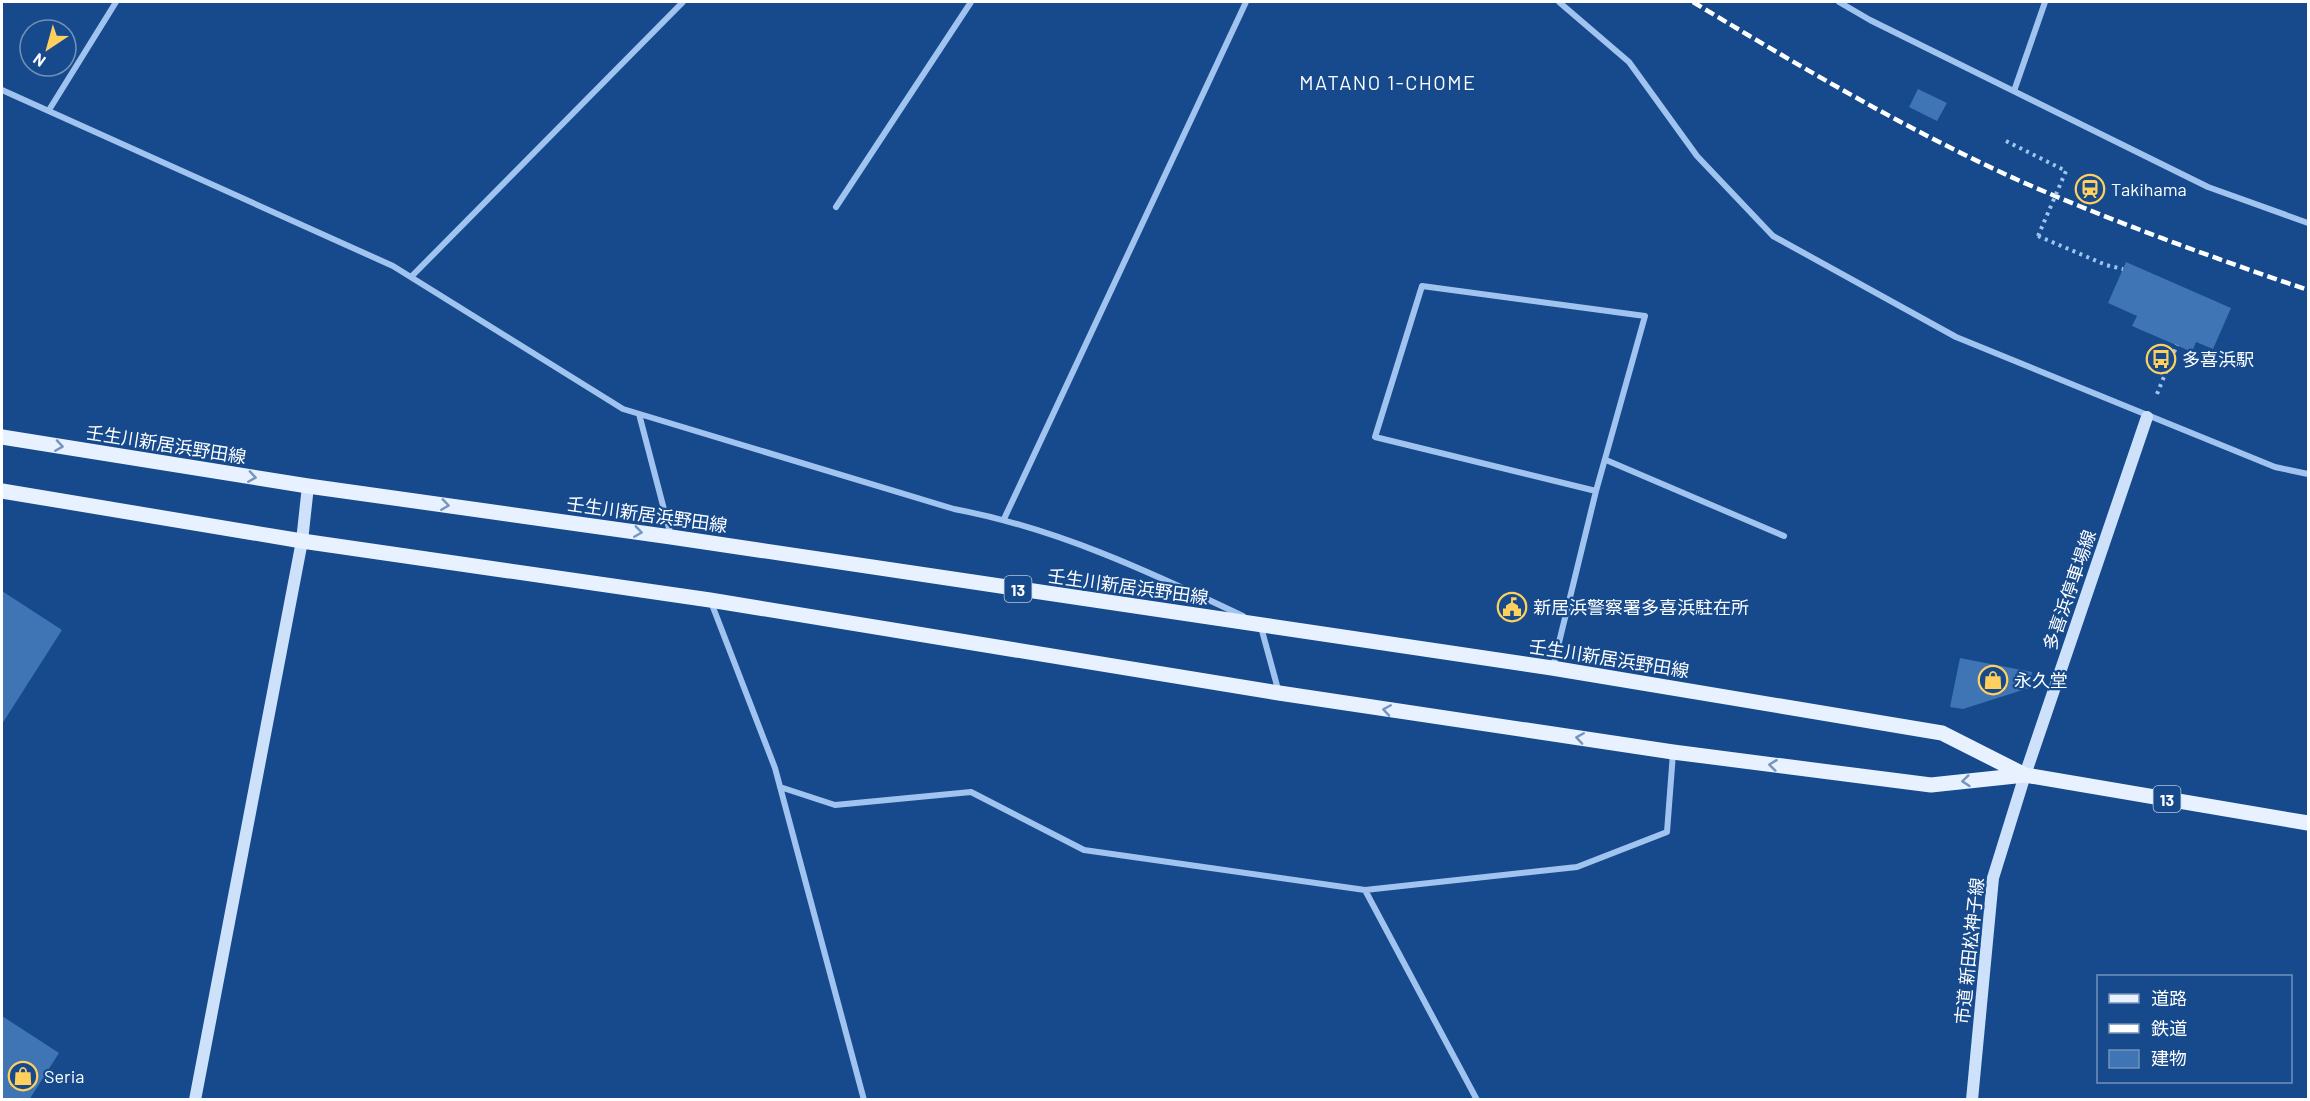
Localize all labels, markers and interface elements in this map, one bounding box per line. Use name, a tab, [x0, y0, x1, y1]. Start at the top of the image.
north arrow	[18, 18, 78, 78]
text: N	[29, 50, 49, 71]
district label: MATANO 1-CHOME	[1299, 70, 1477, 94]
station icon: Takihama	[2074, 173, 2106, 205]
place label: Takihama	[2111, 178, 2187, 200]
bus stop icon: 多喜浜駅	[2145, 343, 2177, 375]
place label: 多喜浜駅	[2182, 348, 2254, 370]
street label: 壬生川新居浜野田線	[84, 420, 248, 468]
one-way arrow	[54, 439, 64, 452]
one-way arrow	[247, 471, 256, 483]
street label: 壬生川新居浜野田線	[565, 492, 729, 536]
one-way arrow	[440, 499, 449, 511]
one-way arrow	[633, 526, 642, 538]
street label: 多喜浜停車場線	[2038, 527, 2100, 653]
street label: 壬生川新居浜野田線	[1046, 564, 1210, 608]
road number: 13	[1004, 576, 1032, 602]
public building icon: 新居浜警察署多喜浜駐在所	[1496, 591, 1528, 623]
place label: 新居浜警察署多喜浜駐在所	[1533, 596, 1749, 618]
street label: 壬生川新居浜野田線	[1527, 634, 1691, 682]
shop icon: 永久堂	[1977, 664, 2009, 696]
place label: 永久堂	[2014, 669, 2068, 691]
one-way arrow	[1382, 704, 1391, 716]
one-way arrow	[1575, 733, 1584, 745]
one-way arrow	[1768, 759, 1777, 772]
one-way arrow	[1962, 774, 1971, 787]
road number: 13	[2154, 786, 2180, 812]
street label: 市道 新田松神子線	[1950, 876, 1988, 1026]
legend	[2097, 975, 2292, 1083]
text: 道路	[2151, 987, 2187, 1009]
text: 鉄道	[2151, 1017, 2187, 1039]
text: 建物	[2151, 1047, 2187, 1069]
shop icon: Seria	[7, 1060, 39, 1092]
place label: Seria	[44, 1065, 84, 1087]

